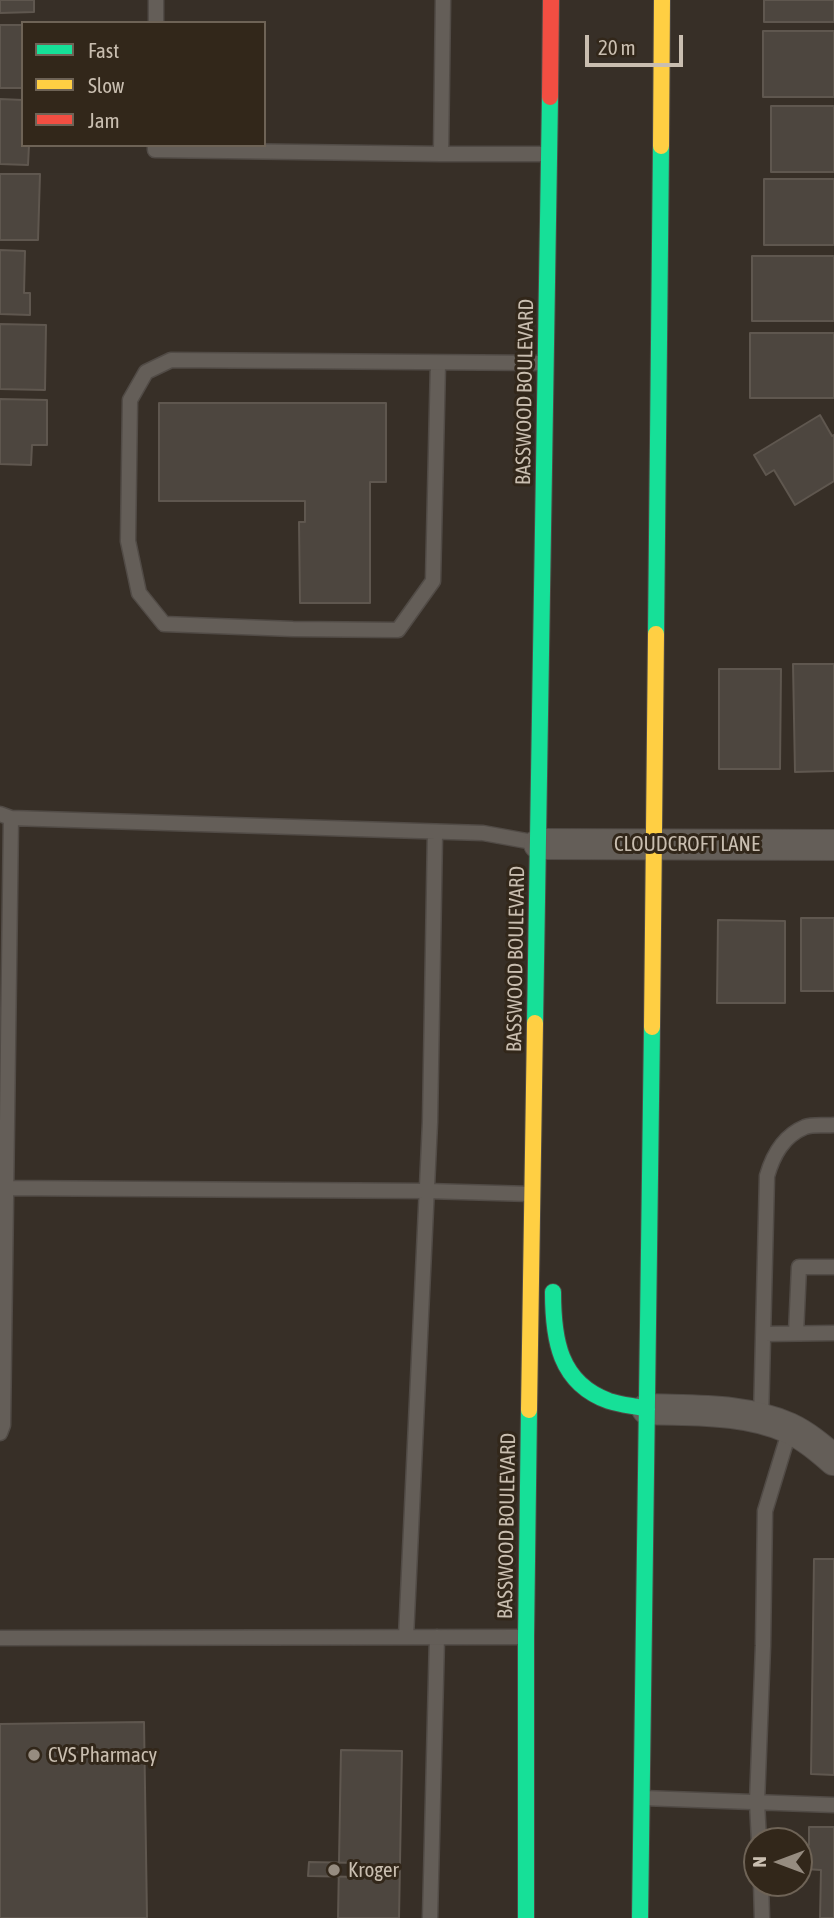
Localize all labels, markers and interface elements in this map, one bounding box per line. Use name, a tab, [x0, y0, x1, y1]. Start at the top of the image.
legend	[21, 21, 266, 147]
scale bar	[589, 21, 687, 65]
text: 20 m	[598, 35, 636, 59]
text: Fast	[88, 38, 119, 62]
text: Slow	[88, 73, 124, 97]
text: Jam	[88, 108, 120, 132]
street label: BASSWOOD BOULEVARD	[511, 299, 539, 485]
street label: CLOUDCROFT LANE	[614, 831, 760, 857]
street label: BASSWOOD BOULEVARD	[502, 866, 530, 1052]
street label: BASSWOOD BOULEVARD	[493, 1433, 521, 1619]
place label: CVS Pharmacy	[48, 1742, 157, 1768]
marker: CVS Pharmacy	[26, 1747, 42, 1763]
north arrow	[743, 1827, 813, 1897]
text: N	[748, 1856, 770, 1868]
place label: Kroger	[348, 1857, 399, 1883]
marker: Kroger	[326, 1862, 342, 1878]

